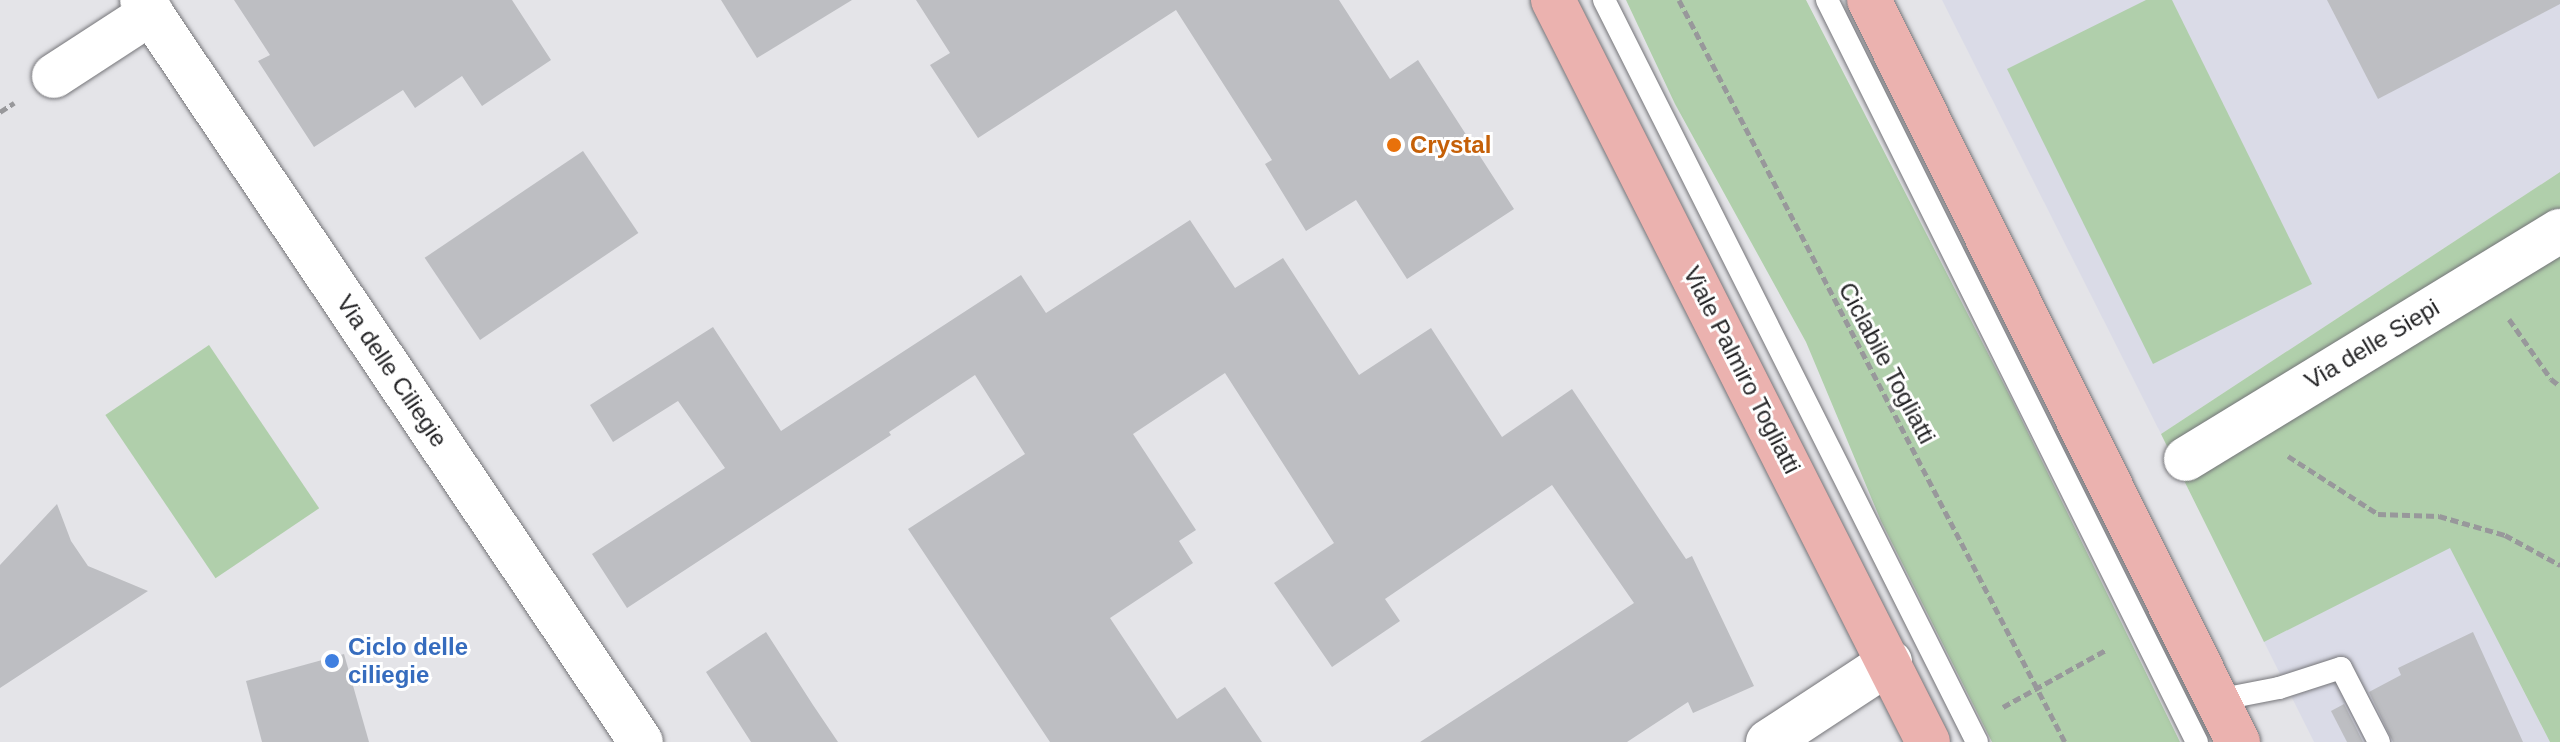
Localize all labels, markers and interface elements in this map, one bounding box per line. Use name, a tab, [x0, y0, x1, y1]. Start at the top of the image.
place label: Crystal	[1410, 131, 1491, 159]
marker: Crystal	[1385, 136, 1403, 154]
street label: Viale Palmiro Togliatti	[1677, 261, 1807, 479]
street label: Ciclabile Togliatti	[1832, 277, 1942, 449]
street label: Via delle Ciliegie	[331, 290, 453, 452]
street label: Via delle Siepi	[2300, 293, 2444, 395]
place label: Ciclo delle ciliegie	[348, 633, 468, 689]
marker: Ciclo delle ciliegie	[323, 652, 341, 670]

